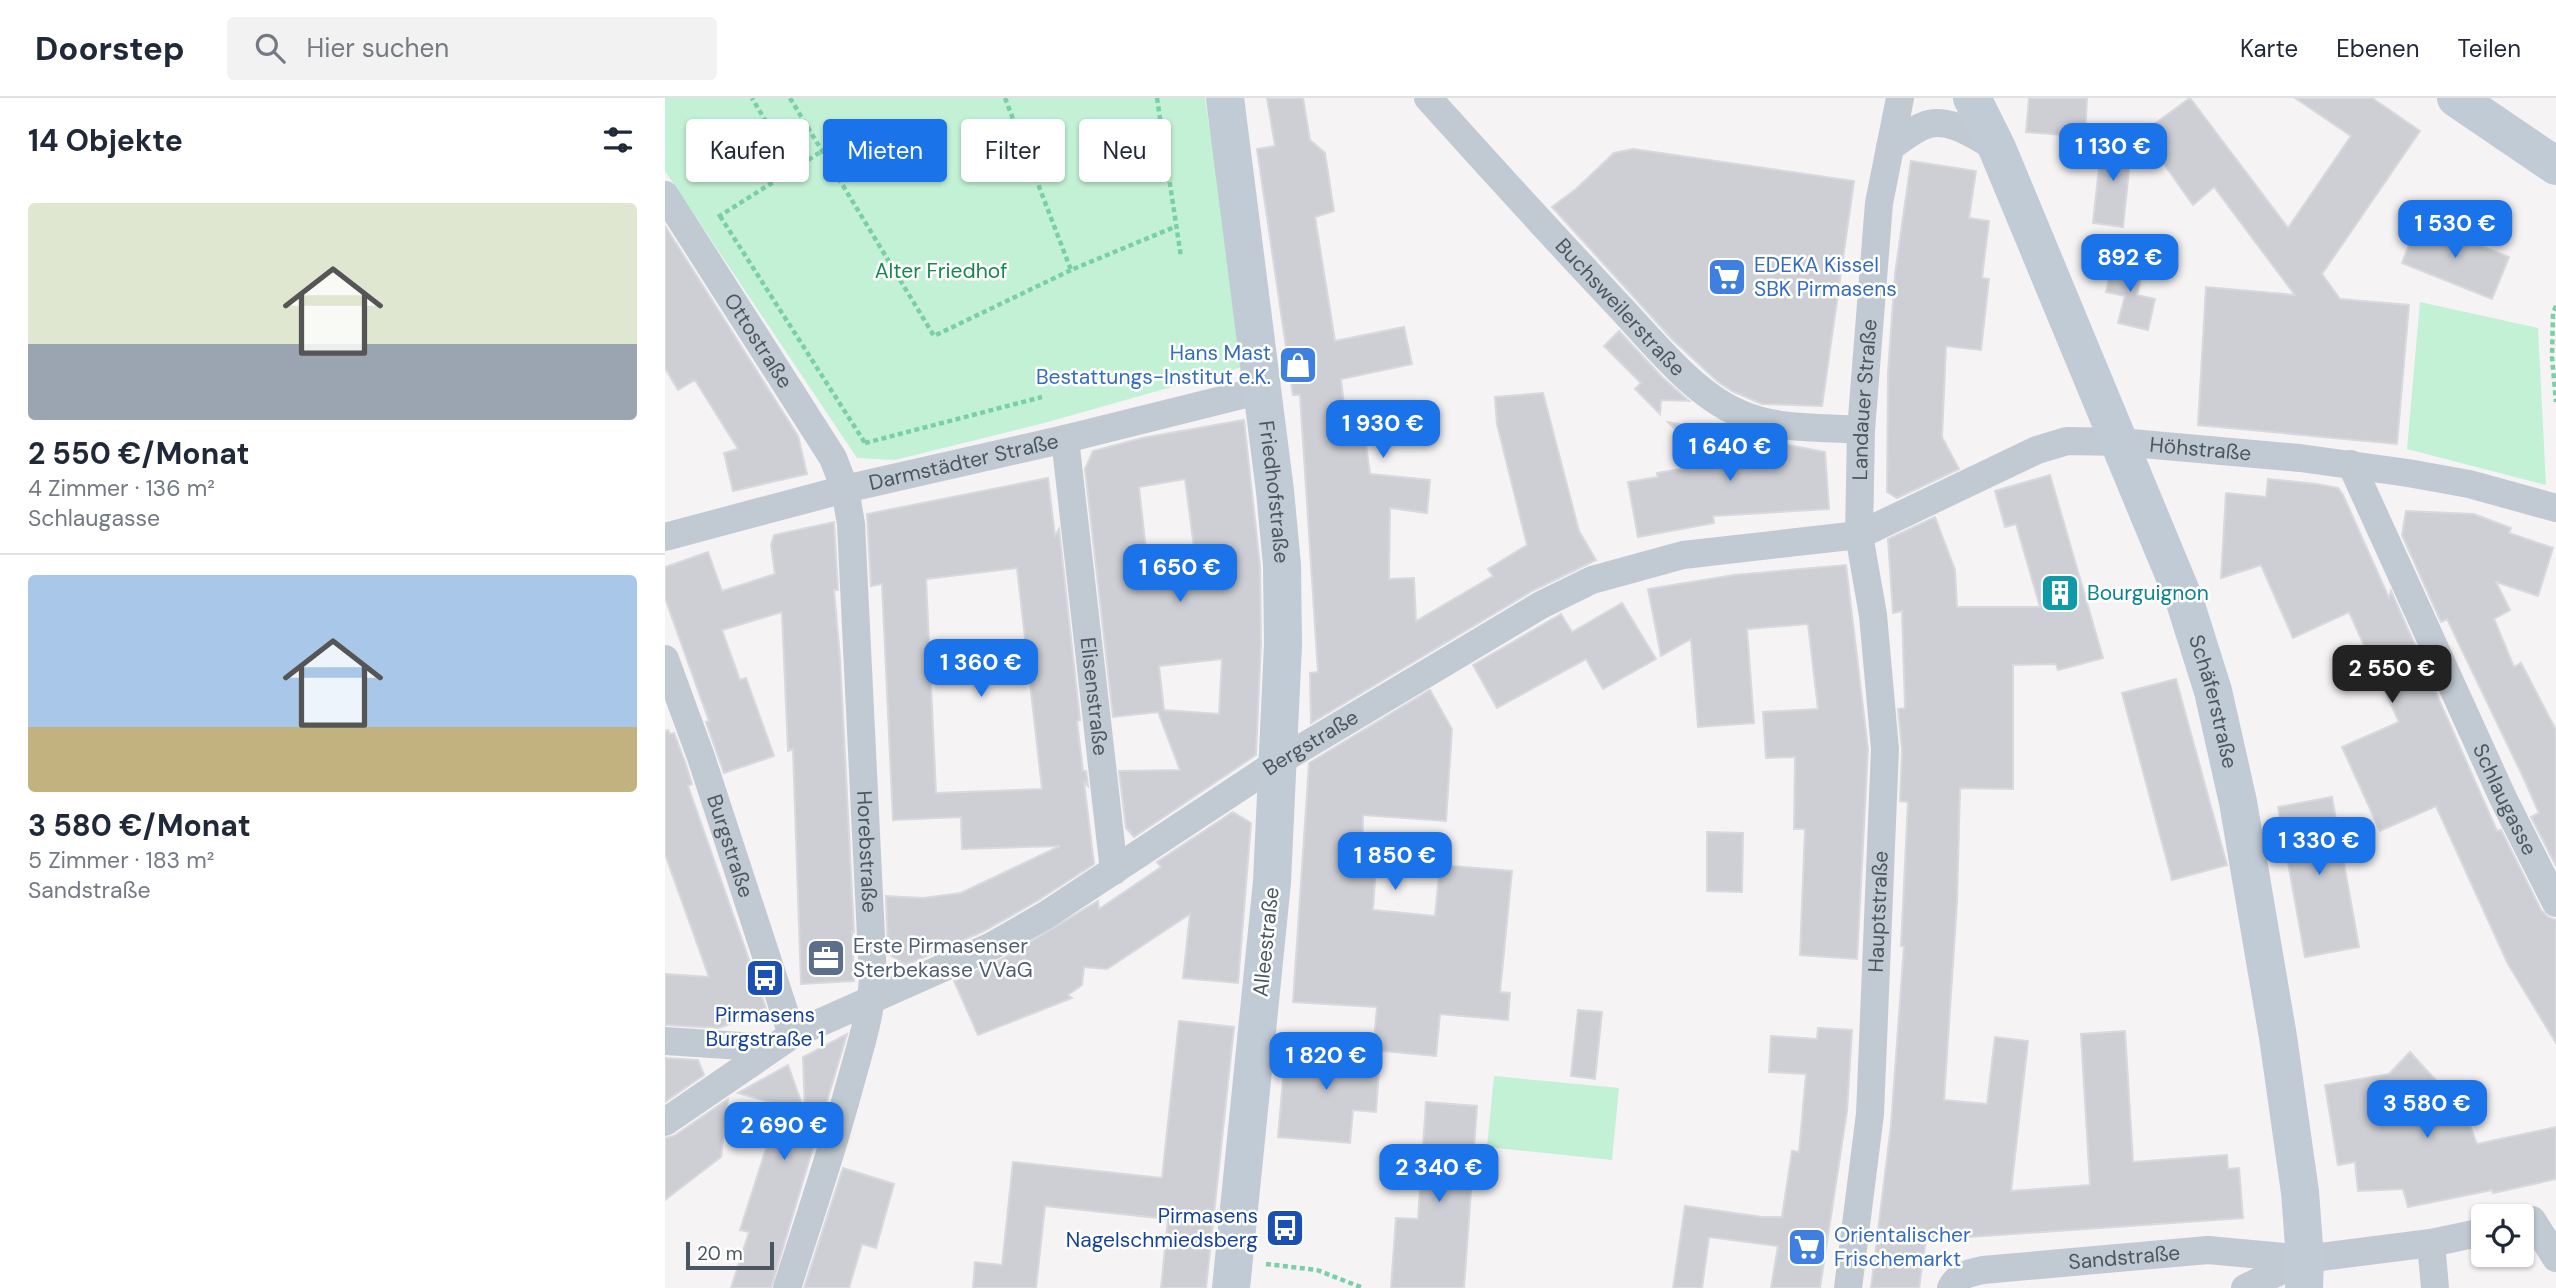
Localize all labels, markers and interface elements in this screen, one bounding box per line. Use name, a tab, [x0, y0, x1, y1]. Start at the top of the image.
search box	[227, 17, 717, 80]
text: Doorstep	[35, 27, 185, 70]
icon: search	[251, 29, 289, 67]
text: Hier suchen	[307, 31, 449, 65]
text: Karte	[2240, 33, 2298, 64]
text: Ebenen	[2336, 33, 2420, 64]
text: Teilen	[2458, 33, 2521, 64]
chip: Kaufen	[686, 119, 809, 182]
chip: Mieten	[823, 119, 947, 182]
chip: Filter	[961, 119, 1065, 182]
chip: Neu	[1079, 119, 1171, 182]
text: 14 Objekte	[28, 121, 183, 160]
icon: filters	[599, 121, 637, 159]
pin: 1 130 €	[2048, 123, 2178, 183]
text: 1 130 €	[2075, 131, 2151, 161]
pin: 1 530 €	[2390, 200, 2520, 260]
text: 1 530 €	[2414, 208, 2496, 238]
street label: Buchsweilerstraße	[1549, 232, 1691, 383]
pin: 892 €	[2081, 234, 2179, 294]
text: 892 €	[2097, 242, 2163, 272]
icon: home	[270, 248, 396, 374]
place label: EDEKA Kissel SBK Pirmasens	[1754, 251, 1897, 303]
supermarket icon: EDEKA Kissel SBK Pirmasens	[1706, 256, 1748, 298]
park label: Alter Friedhof	[875, 257, 1007, 285]
street label: Ottostraße	[717, 288, 799, 394]
street label: Landauer Straße	[1846, 318, 1884, 481]
place label: Hans Mast Bestattungs-Institut e.K.	[1036, 339, 1271, 391]
shop icon: Hans Mast Bestattungs-Institut e.K.	[1277, 344, 1319, 386]
pin: 1 930 €	[1318, 400, 1448, 460]
text: 1 930 €	[1342, 408, 1424, 438]
street label: Friedhofstraße	[1252, 419, 1296, 565]
pin: 1 640 €	[1665, 424, 1795, 483]
street label: Darmstädter Straße	[866, 427, 1061, 497]
text: 1 640 €	[1688, 431, 1772, 461]
street label: Höhstraße	[2148, 431, 2253, 468]
text: 2 550 €/Monat	[28, 434, 250, 473]
text: 4 Zimmer · 136 m²	[28, 473, 215, 503]
text: Schlaugasse	[28, 503, 160, 533]
pin: 1 650 €	[1115, 545, 1245, 604]
text: 1 650 €	[1139, 552, 1221, 582]
building icon: Bourguignon	[2039, 572, 2081, 614]
place label: Bourguignon	[2087, 579, 2209, 607]
icon: home	[270, 620, 396, 746]
street label: Schäferstraße	[2182, 631, 2244, 771]
street label: Elisenstraße	[1074, 636, 1115, 757]
pin: 1 360 €	[916, 640, 1046, 699]
pin: 2 550 €	[2327, 646, 2457, 705]
text: 1 360 €	[940, 647, 1022, 677]
text: 2 550 €	[2348, 653, 2436, 683]
street label: Bergstraße	[1257, 703, 1364, 782]
street label: Schlaugasse	[2466, 739, 2544, 860]
street label: Horebstraße	[850, 790, 884, 914]
street label: Burgstraße	[700, 791, 760, 901]
text: 3 580 €/Monat	[28, 806, 251, 845]
pin: 1 330 €	[2254, 818, 2384, 877]
text: 1 330 €	[2278, 825, 2360, 855]
pin: 1 850 €	[1330, 832, 1460, 892]
text: 1 850 €	[1354, 840, 1436, 870]
text: 5 Zimmer · 183 m²	[28, 845, 214, 875]
street label: Hauptstraße	[1862, 850, 1895, 973]
text: Sandstraße	[28, 875, 151, 905]
street label: Alleestraße	[1246, 886, 1286, 998]
place label: Erste Pirmasenser Sterbekasse VVaG	[853, 932, 1033, 984]
office icon: Erste Pirmasenser Sterbekasse VVaG	[805, 937, 847, 979]
bus stop icon: Pirmasens Burgstraße 1	[744, 957, 786, 999]
place label: Pirmasens Burgstraße 1	[705, 1001, 825, 1053]
pin: 1 820 €	[1261, 1032, 1391, 1092]
text: 1 820 €	[1285, 1040, 1367, 1070]
pin: 3 580 €	[2362, 1080, 2492, 1140]
text: 3 580 €	[2383, 1088, 2471, 1118]
pin: 2 690 €	[719, 1102, 849, 1162]
text: 2 690 €	[740, 1110, 828, 1140]
pin: 2 340 €	[1374, 1144, 1504, 1204]
text: 2 340 €	[1395, 1152, 1483, 1182]
place label: Pirmasens Nagelschmiedsberg	[1066, 1202, 1258, 1254]
map controls	[2471, 1204, 2534, 1267]
button: locate	[2471, 1204, 2534, 1267]
bus stop icon: Pirmasens Nagelschmiedsberg	[1264, 1207, 1306, 1249]
place label: Orientalischer Frischemarkt	[1834, 1221, 1971, 1273]
supermarket icon: Orientalischer Frischemarkt	[1786, 1226, 1828, 1268]
scale bar	[686, 1239, 773, 1271]
street label: Sandstraße	[2067, 1239, 2181, 1276]
text: 20 m	[697, 1241, 743, 1266]

